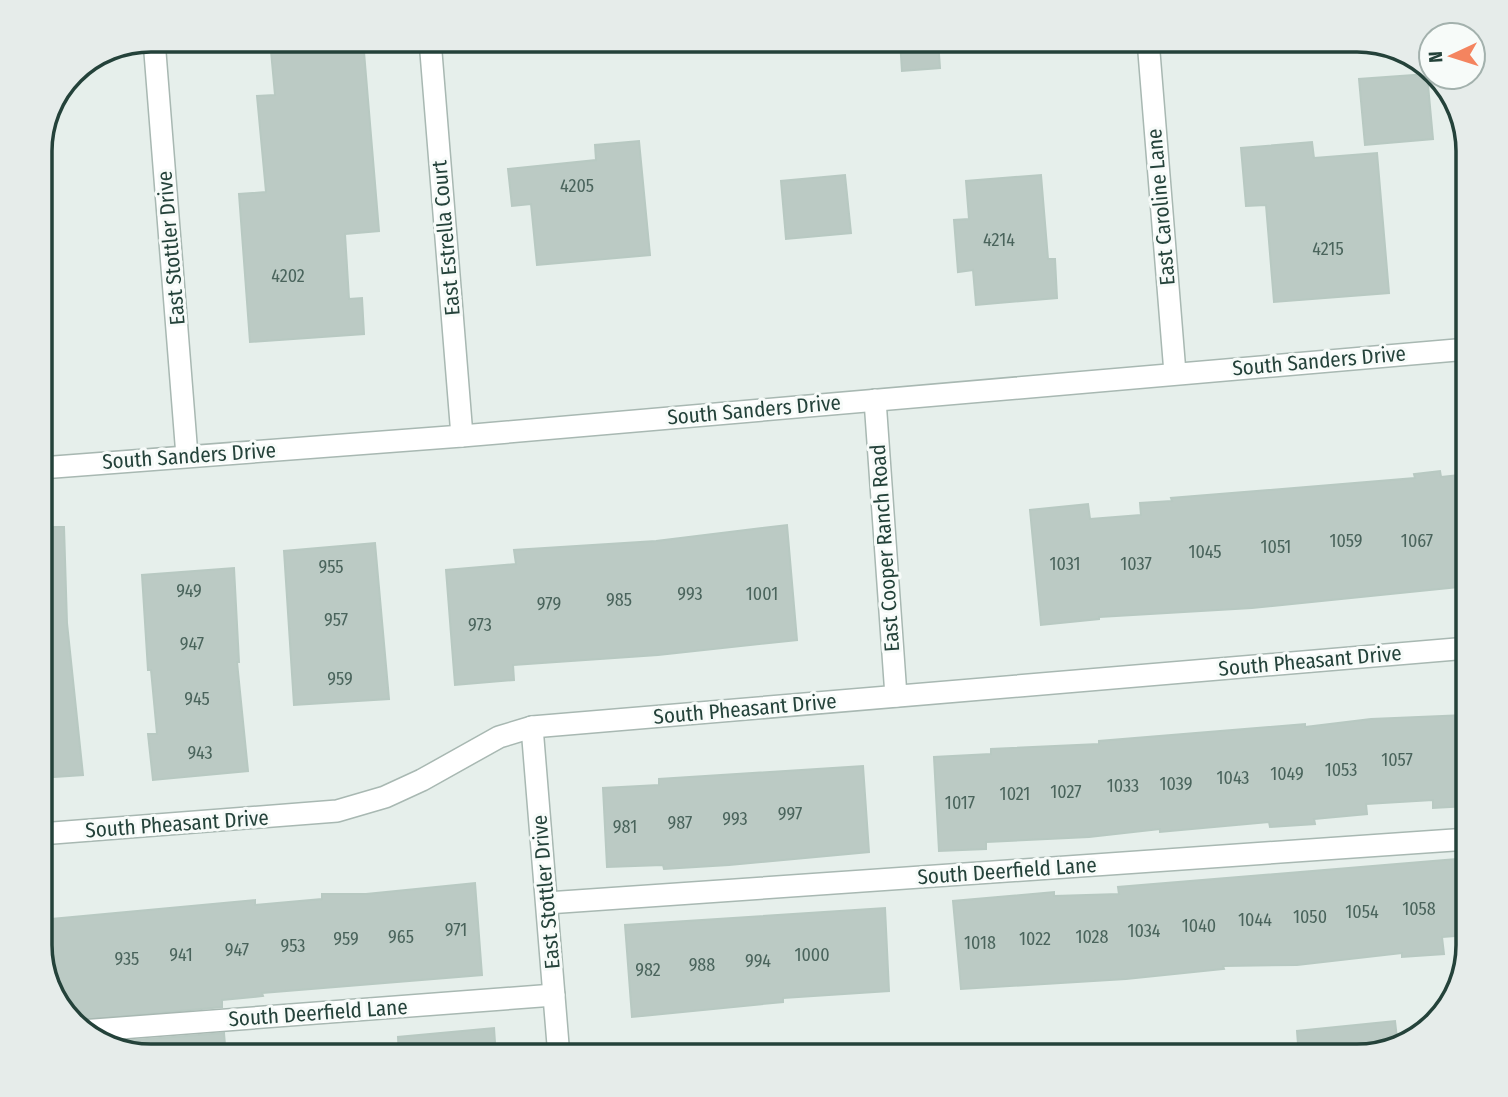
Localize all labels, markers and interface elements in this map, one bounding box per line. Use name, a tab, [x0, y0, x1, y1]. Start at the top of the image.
north arrow	[1417, 21, 1487, 91]
text: N	[1424, 51, 1447, 64]
street label: East Caroline Lane	[1141, 128, 1181, 286]
street label: East Estrella Court	[426, 159, 466, 317]
street label: East Stottler Drive	[151, 170, 191, 326]
house number: 4205	[560, 175, 594, 197]
house number: 4214	[983, 229, 1015, 251]
house number: 4215	[1312, 238, 1344, 260]
house number: 4202	[271, 265, 305, 287]
street label: South Sanders Drive	[1231, 340, 1407, 382]
street label: South Sanders Drive	[666, 389, 842, 431]
street label: South Sanders Drive	[101, 437, 277, 475]
street label: East Cooper Ranch Road	[865, 443, 905, 653]
house number: 1059	[1329, 530, 1363, 552]
house number: 1067	[1401, 530, 1433, 552]
house number: 1051	[1261, 536, 1291, 558]
house number: 1045	[1188, 541, 1222, 563]
house number: 1031	[1050, 553, 1080, 575]
house number: 1037	[1120, 553, 1152, 575]
house number: 955	[318, 556, 344, 578]
house number: 949	[176, 580, 202, 602]
house number: 993	[677, 583, 703, 605]
house number: 1001	[746, 583, 778, 605]
house number: 985	[606, 589, 632, 611]
house number: 979	[537, 593, 561, 615]
house number: 957	[324, 609, 348, 631]
house number: 973	[468, 614, 492, 636]
house number: 947	[180, 633, 204, 655]
street label: South Pheasant Drive	[1217, 640, 1403, 682]
house number: 959	[327, 668, 353, 690]
house number: 945	[184, 688, 210, 710]
street label: South Pheasant Drive	[652, 688, 838, 730]
house number: 943	[187, 742, 213, 764]
house number: 1057	[1381, 749, 1413, 771]
house number: 1053	[1325, 759, 1357, 781]
house number: 1049	[1270, 763, 1304, 785]
house number: 1043	[1217, 767, 1249, 789]
house number: 1039	[1160, 773, 1192, 795]
house number: 1033	[1107, 775, 1139, 797]
house number: 1027	[1050, 781, 1082, 803]
house number: 1021	[1000, 783, 1030, 805]
house number: 1017	[945, 792, 975, 814]
house number: 997	[778, 803, 802, 825]
street label: South Pheasant Drive	[84, 805, 270, 843]
house number: 993	[722, 808, 748, 830]
house number: 987	[668, 812, 692, 834]
street label: East Stottler Drive	[526, 814, 566, 970]
house number: 981	[613, 816, 637, 838]
street label: South Deerfield Lane	[917, 852, 1097, 890]
house number: 1058	[1402, 898, 1436, 920]
house number: 1054	[1345, 901, 1379, 923]
house number: 1050	[1293, 906, 1327, 928]
house number: 1044	[1238, 909, 1272, 931]
house number: 1040	[1182, 915, 1216, 937]
house number: 971	[445, 919, 467, 941]
house number: 1034	[1128, 920, 1161, 942]
house number: 965	[388, 926, 414, 948]
house number: 1028	[1075, 926, 1109, 948]
house number: 959	[333, 928, 359, 950]
house number: 1022	[1019, 928, 1051, 950]
house number: 1018	[964, 932, 996, 954]
house number: 953	[280, 935, 306, 957]
house number: 947	[225, 939, 249, 961]
house number: 941	[169, 944, 193, 966]
house number: 1000	[794, 944, 830, 966]
house number: 935	[115, 948, 139, 970]
house number: 994	[745, 950, 771, 972]
house number: 988	[689, 954, 715, 976]
house number: 982	[635, 959, 661, 981]
street label: South Deerfield Lane	[228, 994, 408, 1032]

